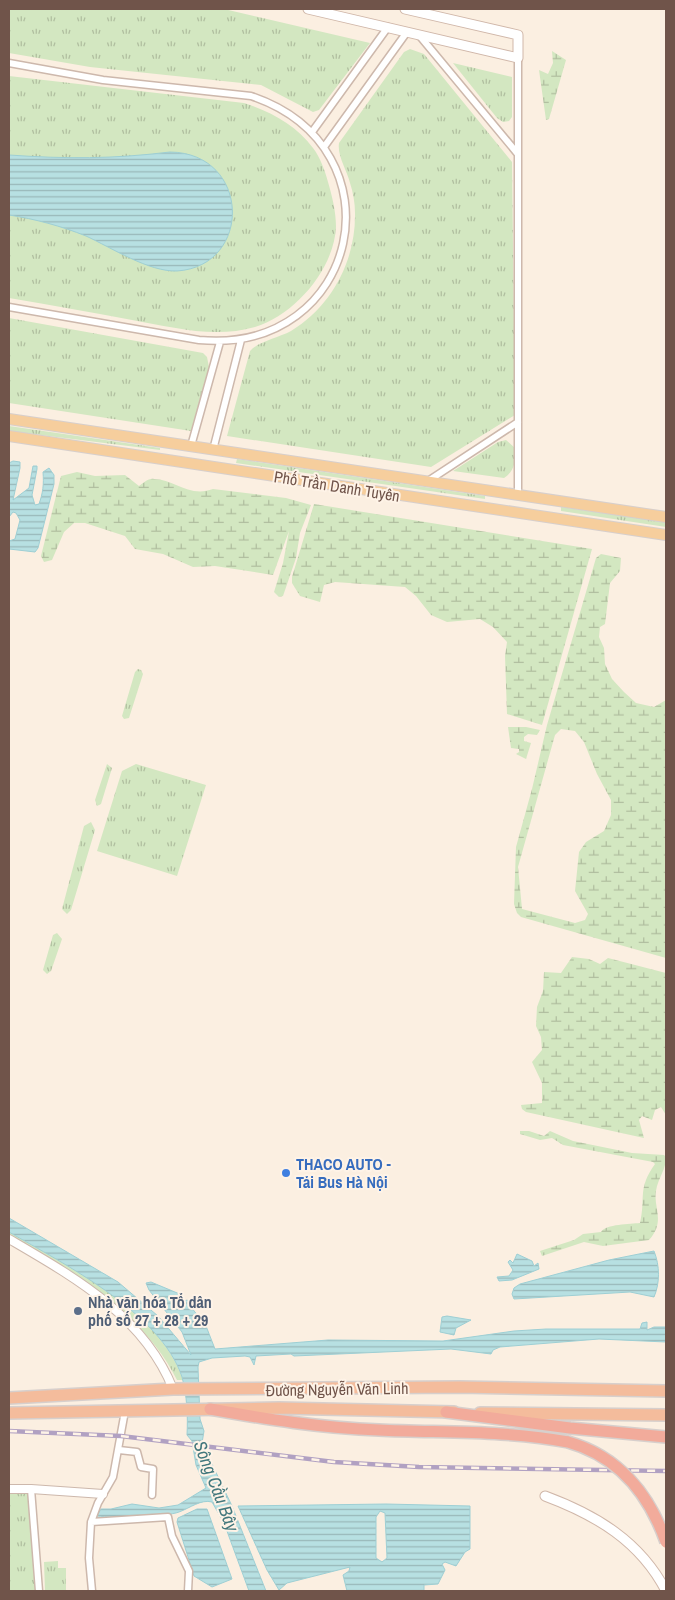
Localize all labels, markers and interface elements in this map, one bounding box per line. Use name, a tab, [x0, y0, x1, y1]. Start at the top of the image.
street label: Phố Trần Danh Tuyên	[273, 465, 401, 507]
place label: THACO AUTO - Tải Bus Hà Nội	[296, 1153, 391, 1193]
marker: THACO AUTO - Tải Bus Hà Nội	[280, 1167, 292, 1179]
place label: Nhà văn hóa Tổ dân phố số 27 + 28 + 29	[88, 1291, 212, 1331]
marker: Nhà văn hóa Tổ dân phố số 27 + 28 + 29	[72, 1305, 84, 1317]
street label: Đường Nguyễn Văn Linh	[265, 1377, 409, 1401]
water label: Sông Cầu Bây	[188, 1437, 246, 1536]

